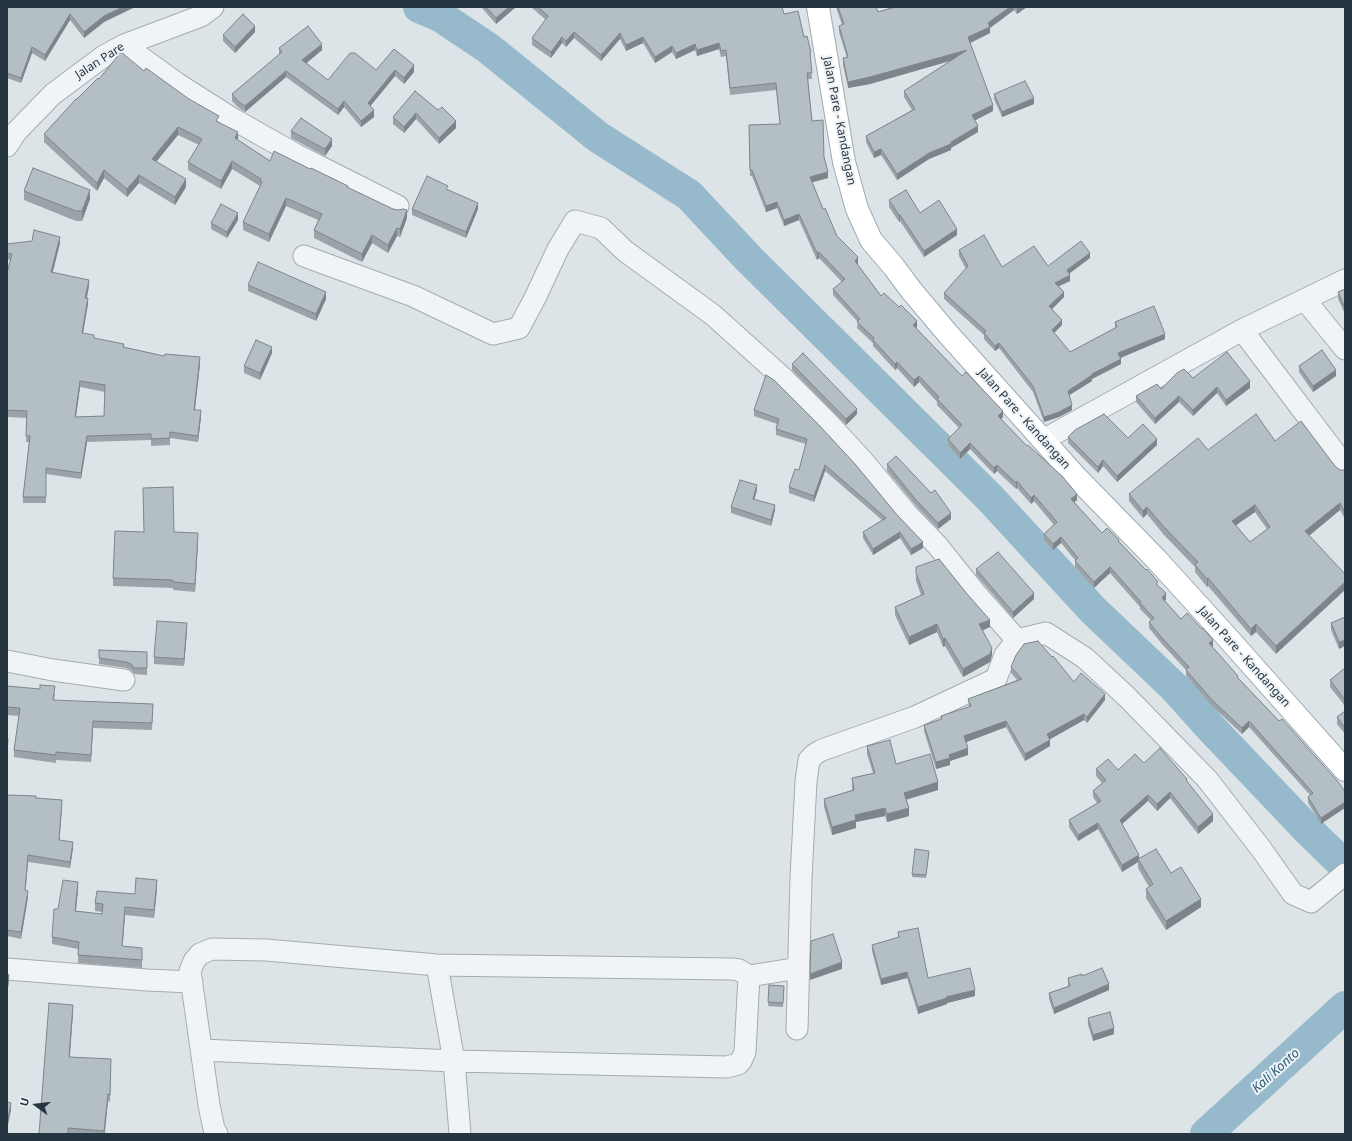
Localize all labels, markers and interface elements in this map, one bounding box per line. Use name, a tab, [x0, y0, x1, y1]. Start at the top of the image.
street label: Jalan Pare	[73, 40, 127, 82]
street label: Jalan Pare - Kandangan	[819, 56, 859, 186]
street label: Jalan Pare - Kandangan	[975, 366, 1073, 472]
street label: Jalan Pare - Kandangan	[1195, 604, 1293, 710]
water label: Kali Konto	[1249, 1046, 1303, 1096]
north arrow	[16, 1085, 56, 1125]
text: U	[16, 1096, 32, 1108]

